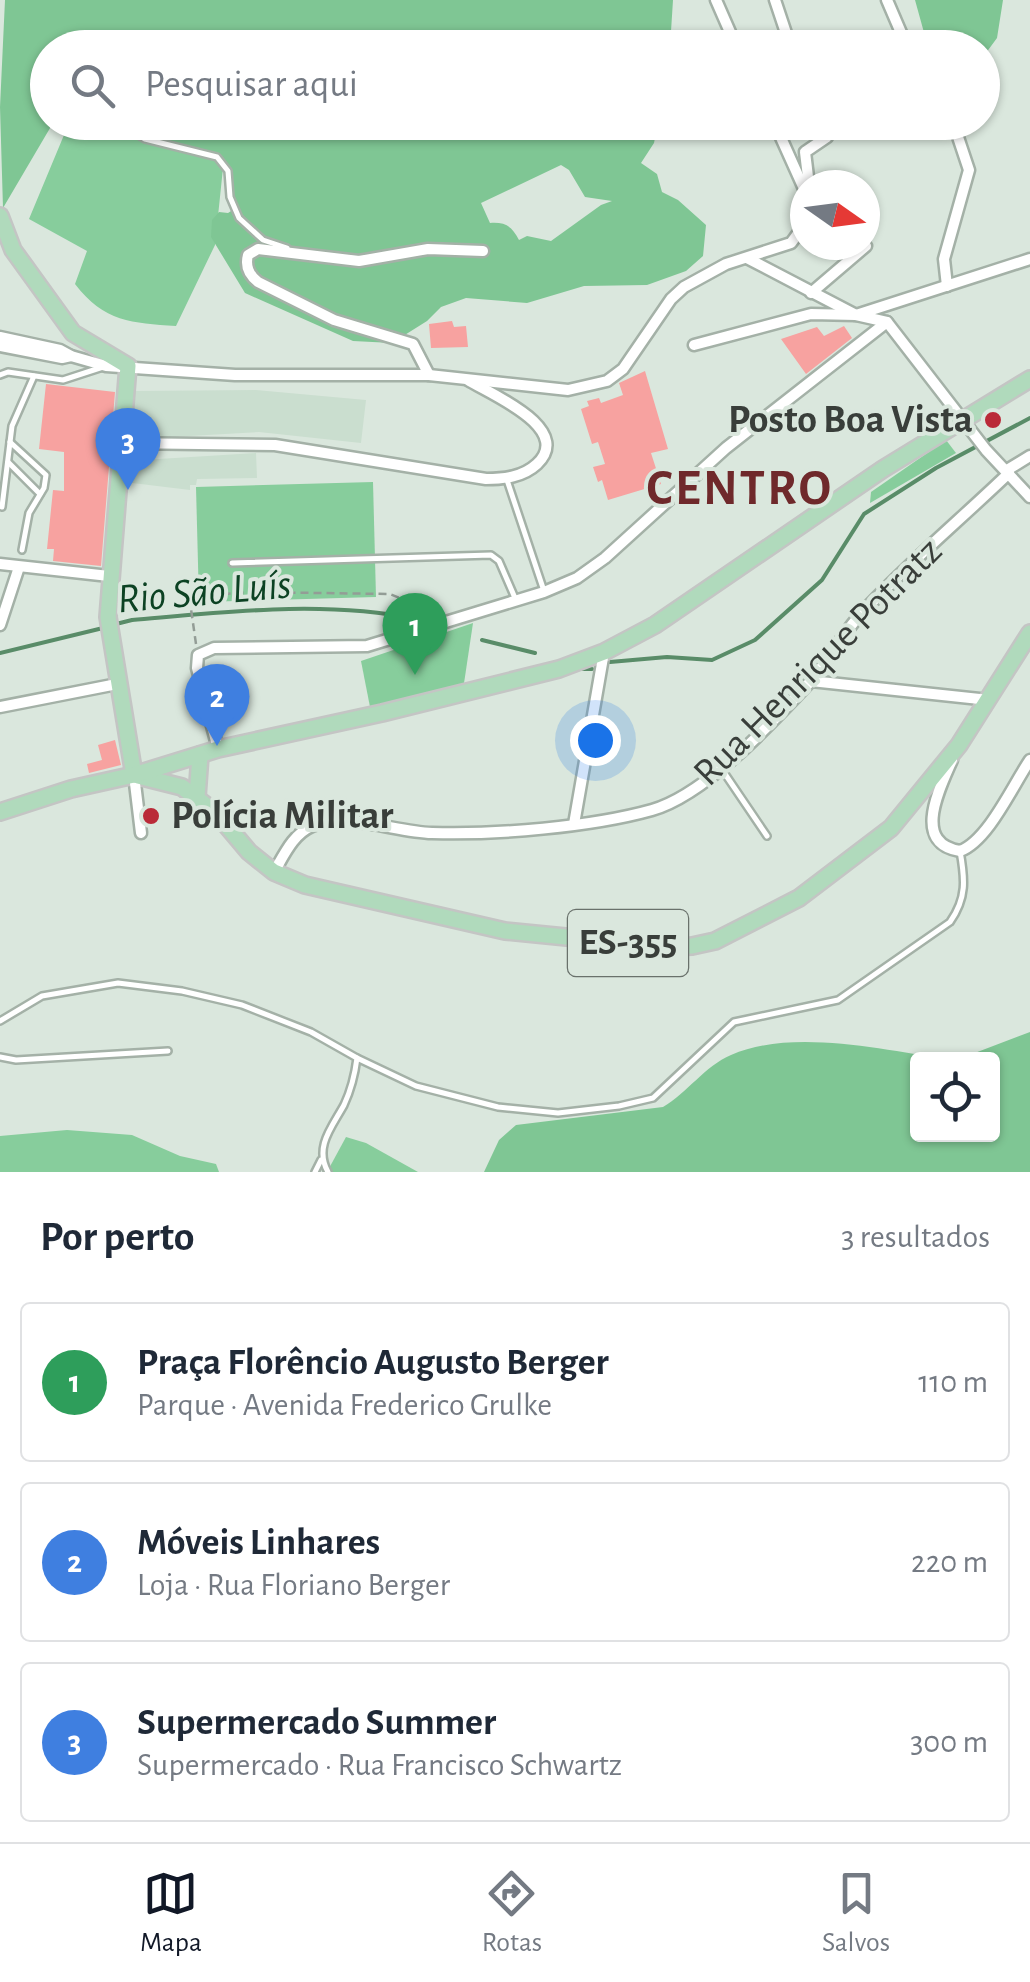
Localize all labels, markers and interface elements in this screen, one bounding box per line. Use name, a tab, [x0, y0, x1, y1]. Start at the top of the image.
search box	[30, 30, 1000, 140]
icon: search	[65, 58, 120, 113]
text: Pesquisar aqui	[145, 66, 358, 104]
north arrow	[790, 170, 880, 260]
place label: Posto Boa Vista	[728, 400, 973, 440]
pin: 3	[96, 408, 160, 490]
marker: Posto Boa Vista	[982, 409, 1004, 431]
district label: CENTRO	[647, 464, 833, 514]
street label: Rua Henrique Potratz	[686, 530, 950, 794]
water label: Rio São Luís	[116, 564, 292, 620]
pin: 1	[382, 592, 448, 675]
pin: 2	[184, 664, 250, 746]
your location	[570, 715, 621, 766]
place label: Polícia Militar	[171, 796, 394, 836]
marker: Polícia Militar	[140, 805, 162, 827]
road number: ES-355	[568, 910, 688, 976]
map controls	[910, 1052, 1000, 1142]
button: locate	[910, 1052, 1000, 1142]
text: Por perto	[40, 1216, 194, 1258]
text: 3 resultados	[841, 1221, 990, 1253]
text: Praça Florêncio Augusto Berger	[137, 1344, 609, 1382]
text: 1	[69, 1366, 80, 1398]
text: 110 m	[918, 1366, 988, 1398]
text: Parque · Avenida Frederico Grulke	[137, 1389, 552, 1421]
text: Móveis Linhares	[137, 1524, 380, 1562]
text: 2	[67, 1546, 82, 1578]
text: 220 m	[911, 1546, 988, 1578]
text: Loja · Rua Floriano Berger	[137, 1569, 450, 1601]
text: Supermercado Summer	[137, 1704, 496, 1742]
text: 3	[68, 1726, 81, 1758]
text: 300 m	[910, 1726, 988, 1758]
text: Supermercado · Rua Francisco Schwartz	[137, 1749, 622, 1781]
tab: Mapa	[140, 1866, 202, 1960]
tab: Rotas	[482, 1866, 542, 1960]
tab: Salvos	[822, 1866, 890, 1960]

